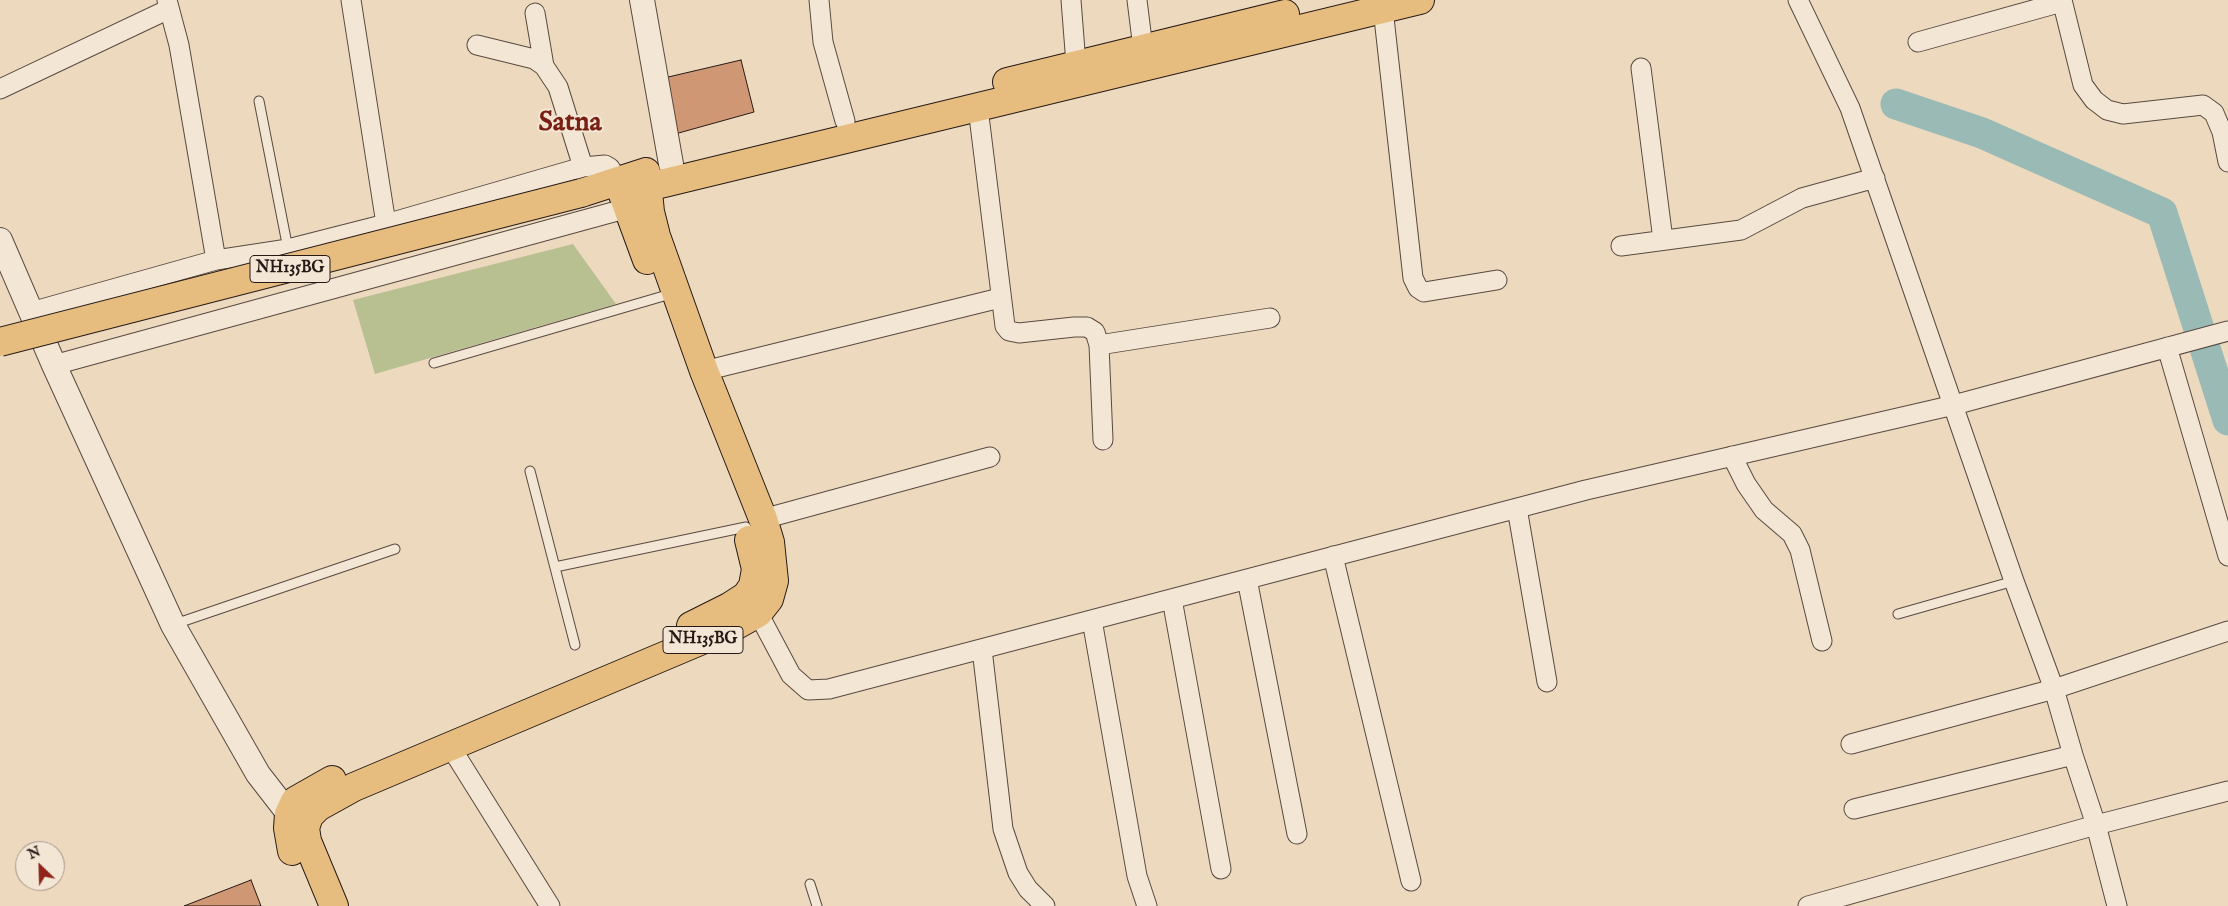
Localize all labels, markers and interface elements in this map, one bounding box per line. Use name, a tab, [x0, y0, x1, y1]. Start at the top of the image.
district label: Satna	[538, 107, 602, 141]
road number: NH135BG	[250, 255, 330, 282]
road number: NH135BG	[663, 626, 743, 654]
north arrow	[15, 841, 65, 891]
text: N	[25, 843, 44, 864]

